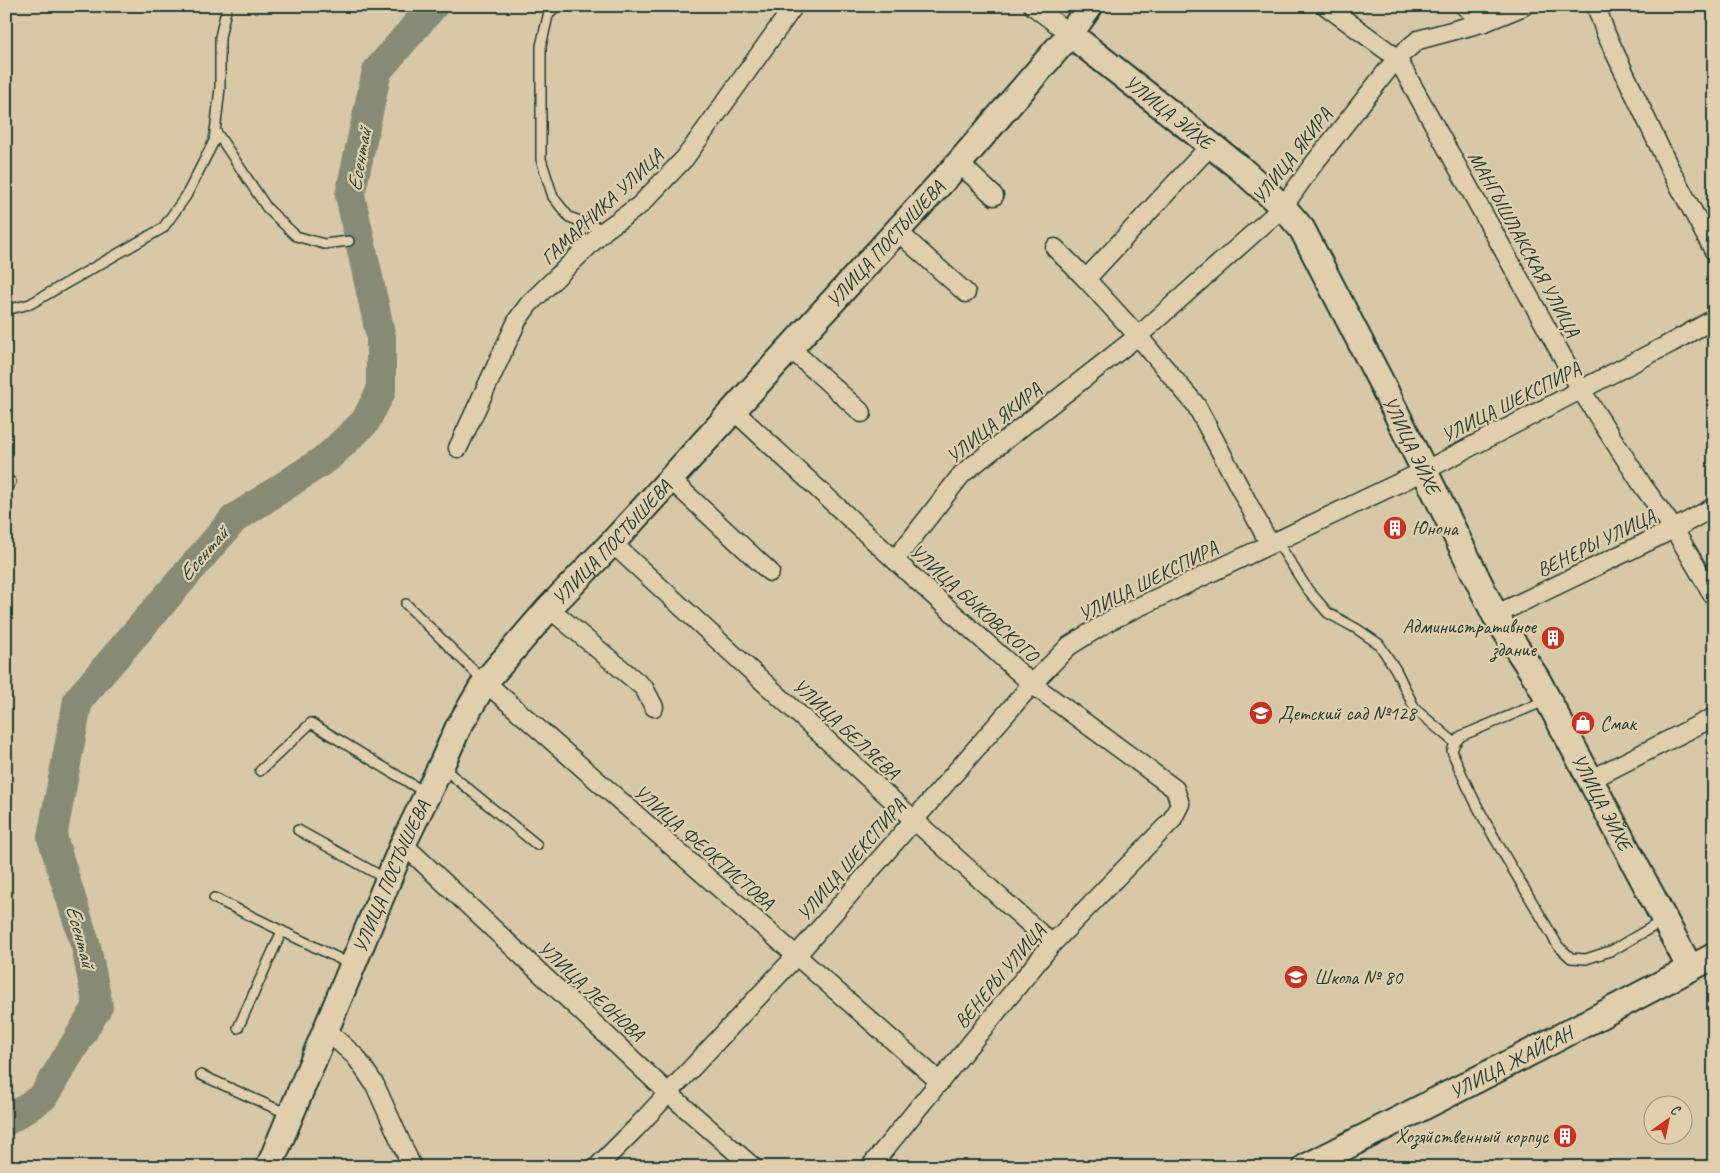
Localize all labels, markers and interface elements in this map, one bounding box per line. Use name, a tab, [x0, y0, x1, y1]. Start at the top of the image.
street label: УЛИЦА ЭЙХЕ	[1120, 69, 1220, 156]
street label: УЛИЦА ЯКИРА	[1247, 102, 1338, 209]
water label: Есентай	[341, 122, 378, 193]
street label: ГАМАРНИКА УЛИЦА	[535, 143, 669, 270]
street label: МАНГЫШЛАКСКАЯ УЛИЦА	[1462, 147, 1586, 342]
street label: УЛИЦА ПОСТЫШЕВА	[821, 174, 950, 313]
street label: УЛИЦА ШЕКСПИРА	[1437, 356, 1586, 448]
street label: УЛИЦА ЯКИРА	[941, 376, 1047, 469]
street label: УЛИЦА ЭЙХЕ	[1377, 392, 1447, 500]
street label: УЛИЦА ПОСТЫШЕВА	[546, 473, 677, 610]
street label: ВЕНЕРЫ УЛИЦА	[1533, 503, 1660, 582]
building icon: Юнона	[1382, 515, 1408, 541]
place label: Юнона	[1412, 516, 1460, 541]
water label: Есентай	[172, 518, 236, 586]
street label: УЛИЦА ШЕКСПИРА	[1074, 535, 1223, 627]
street label: УЛИЦА БЫКОВСКОГО	[904, 539, 1045, 669]
place label: Административное здание	[1402, 614, 1537, 663]
building icon: Административное здание	[1540, 625, 1566, 651]
street label: УЛИЦА БЕЛЯЕВА	[787, 673, 905, 785]
school or university icon: Детский сад №128	[1248, 700, 1274, 726]
place label: Детский сад №128	[1278, 701, 1418, 726]
shop icon: Смак	[1570, 710, 1596, 736]
place label: Смак	[1600, 711, 1638, 736]
street label: УЛИЦА ЭЙХЕ	[1566, 749, 1639, 857]
street label: УЛИЦА ФЕОКТИСТОВА	[629, 779, 780, 915]
street label: УЛИЦА ШЕКСПИРА	[791, 793, 911, 926]
street label: УЛИЦА ПОСТЫШЕВА	[347, 795, 435, 956]
water label: Есентай	[60, 902, 103, 974]
street label: ВЕНЕРЫ УЛИЦА	[949, 918, 1052, 1033]
street label: УЛИЦА ЛЕОНОВА	[533, 935, 650, 1047]
school or university icon: Школа № 80	[1283, 964, 1309, 990]
place label: Школа № 80	[1314, 965, 1404, 990]
street label: УЛИЦА ЖАЙСАН	[1445, 1019, 1579, 1104]
north arrow	[1642, 1096, 1692, 1146]
text: С	[1667, 1101, 1684, 1120]
building icon: Хозяйственный корпус	[1552, 1123, 1578, 1149]
place label: Хозяйственный корпус	[1396, 1124, 1549, 1150]

